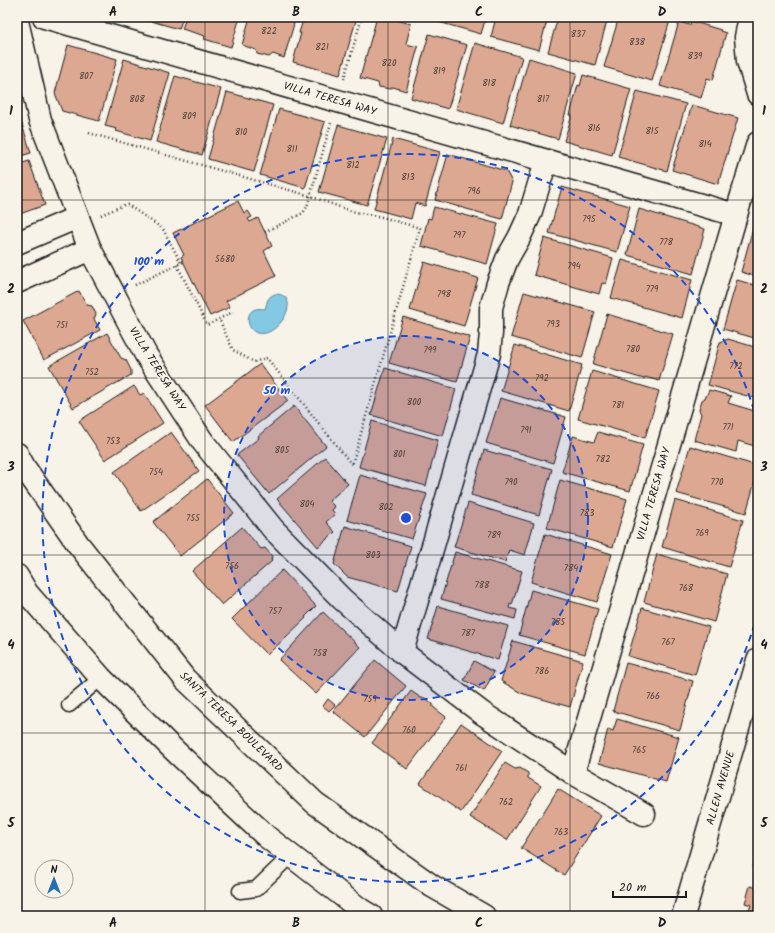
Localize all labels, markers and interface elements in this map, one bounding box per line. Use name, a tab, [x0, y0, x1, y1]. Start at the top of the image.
text: A	[109, 2, 117, 23]
text: B	[292, 2, 300, 23]
text: C	[475, 2, 483, 23]
text: D	[658, 2, 667, 23]
house number: 822	[261, 24, 277, 39]
house number: 837	[571, 27, 586, 42]
house number: 838	[629, 35, 646, 50]
house number: 821	[315, 40, 329, 55]
house number: 839	[688, 49, 703, 64]
house number: 820	[381, 56, 397, 71]
house number: 819	[433, 64, 446, 79]
house number: 807	[79, 69, 94, 84]
house number: 818	[482, 76, 496, 91]
street label: VILLA TERESA WAY	[281, 77, 379, 121]
house number: 808	[129, 92, 145, 107]
house number: 817	[537, 92, 550, 107]
text: 1	[9, 101, 13, 122]
text: 1	[762, 101, 766, 122]
house number: 809	[182, 109, 197, 124]
house number: 816	[587, 121, 601, 136]
house number: 815	[645, 124, 660, 139]
house number: 810	[235, 125, 248, 140]
house number: 814	[698, 137, 712, 152]
house number: 811	[286, 142, 298, 157]
house number: 812	[346, 158, 360, 173]
house number: 813	[401, 170, 415, 185]
house number: 796	[467, 184, 481, 199]
house number: 795	[582, 212, 597, 227]
house number: 797	[453, 228, 466, 243]
house number: 778	[659, 235, 673, 250]
text: 100 m	[134, 252, 164, 271]
house number: 5680	[215, 252, 235, 267]
house number: 794	[567, 259, 581, 274]
text: 2	[7, 279, 15, 300]
text: 2	[760, 279, 768, 300]
house number: 779	[646, 282, 659, 297]
house number: 798	[437, 287, 452, 302]
house number: 793	[546, 317, 560, 332]
house number: 751	[56, 318, 68, 333]
street label: VILLA TERESA WAY	[124, 323, 190, 415]
house number: 780	[626, 342, 641, 357]
house number: 799	[424, 343, 437, 358]
house number: 772	[729, 359, 743, 374]
house number: 752	[85, 365, 99, 380]
house number: 792	[535, 371, 549, 386]
text: 50 m	[263, 381, 291, 400]
house number: 800	[407, 395, 422, 410]
house number: 781	[612, 398, 624, 413]
house number: 771	[722, 420, 734, 435]
house number: 791	[520, 423, 532, 438]
house number: 753	[106, 434, 120, 449]
house number: 805	[275, 443, 291, 458]
street label: VILLA TERESA WAY	[632, 445, 676, 543]
house number: 801	[393, 447, 406, 462]
house number: 782	[596, 452, 610, 467]
text: 3	[6, 457, 15, 478]
text: 3	[759, 457, 768, 478]
house number: 754	[149, 465, 163, 480]
house number: 790	[504, 475, 518, 490]
house number: 770	[711, 475, 724, 490]
house number: 804	[300, 497, 314, 512]
house number: 802	[378, 500, 394, 515]
house number: 783	[580, 506, 594, 521]
house number: 755	[186, 511, 201, 526]
centre of rings	[399, 511, 413, 525]
house number: 769	[695, 526, 709, 541]
house number: 789	[487, 528, 502, 543]
house number: 803	[365, 548, 381, 563]
house number: 756	[225, 559, 239, 574]
house number: 784	[564, 561, 578, 576]
house number: 788	[475, 578, 490, 593]
house number: 768	[679, 581, 694, 596]
house number: 757	[268, 604, 282, 619]
house number: 785	[551, 615, 566, 630]
house number: 787	[461, 626, 476, 641]
text: 4	[7, 635, 15, 656]
house number: 767	[661, 635, 675, 650]
text: 4	[760, 635, 768, 656]
house number: 758	[313, 646, 328, 661]
house number: 786	[535, 664, 549, 679]
street label: SANTA TERESA BOULEVARD	[175, 668, 287, 776]
house number: 766	[646, 689, 660, 704]
house number: 759	[363, 692, 377, 707]
house number: 760	[402, 723, 416, 738]
house number: 765	[632, 743, 647, 758]
street label: ALLEN AVENUE	[702, 748, 740, 827]
house number: 761	[455, 761, 467, 776]
house number: 762	[499, 795, 513, 810]
text: 5	[7, 813, 16, 834]
text: 5	[760, 813, 769, 834]
house number: 763	[554, 825, 568, 840]
north arrow	[34, 859, 74, 899]
text: N	[51, 861, 58, 879]
scale bar	[613, 873, 686, 899]
text: 20 m	[619, 878, 647, 897]
text: A	[109, 913, 117, 933]
text: B	[292, 913, 300, 933]
text: C	[475, 913, 483, 933]
text: D	[658, 913, 667, 933]

